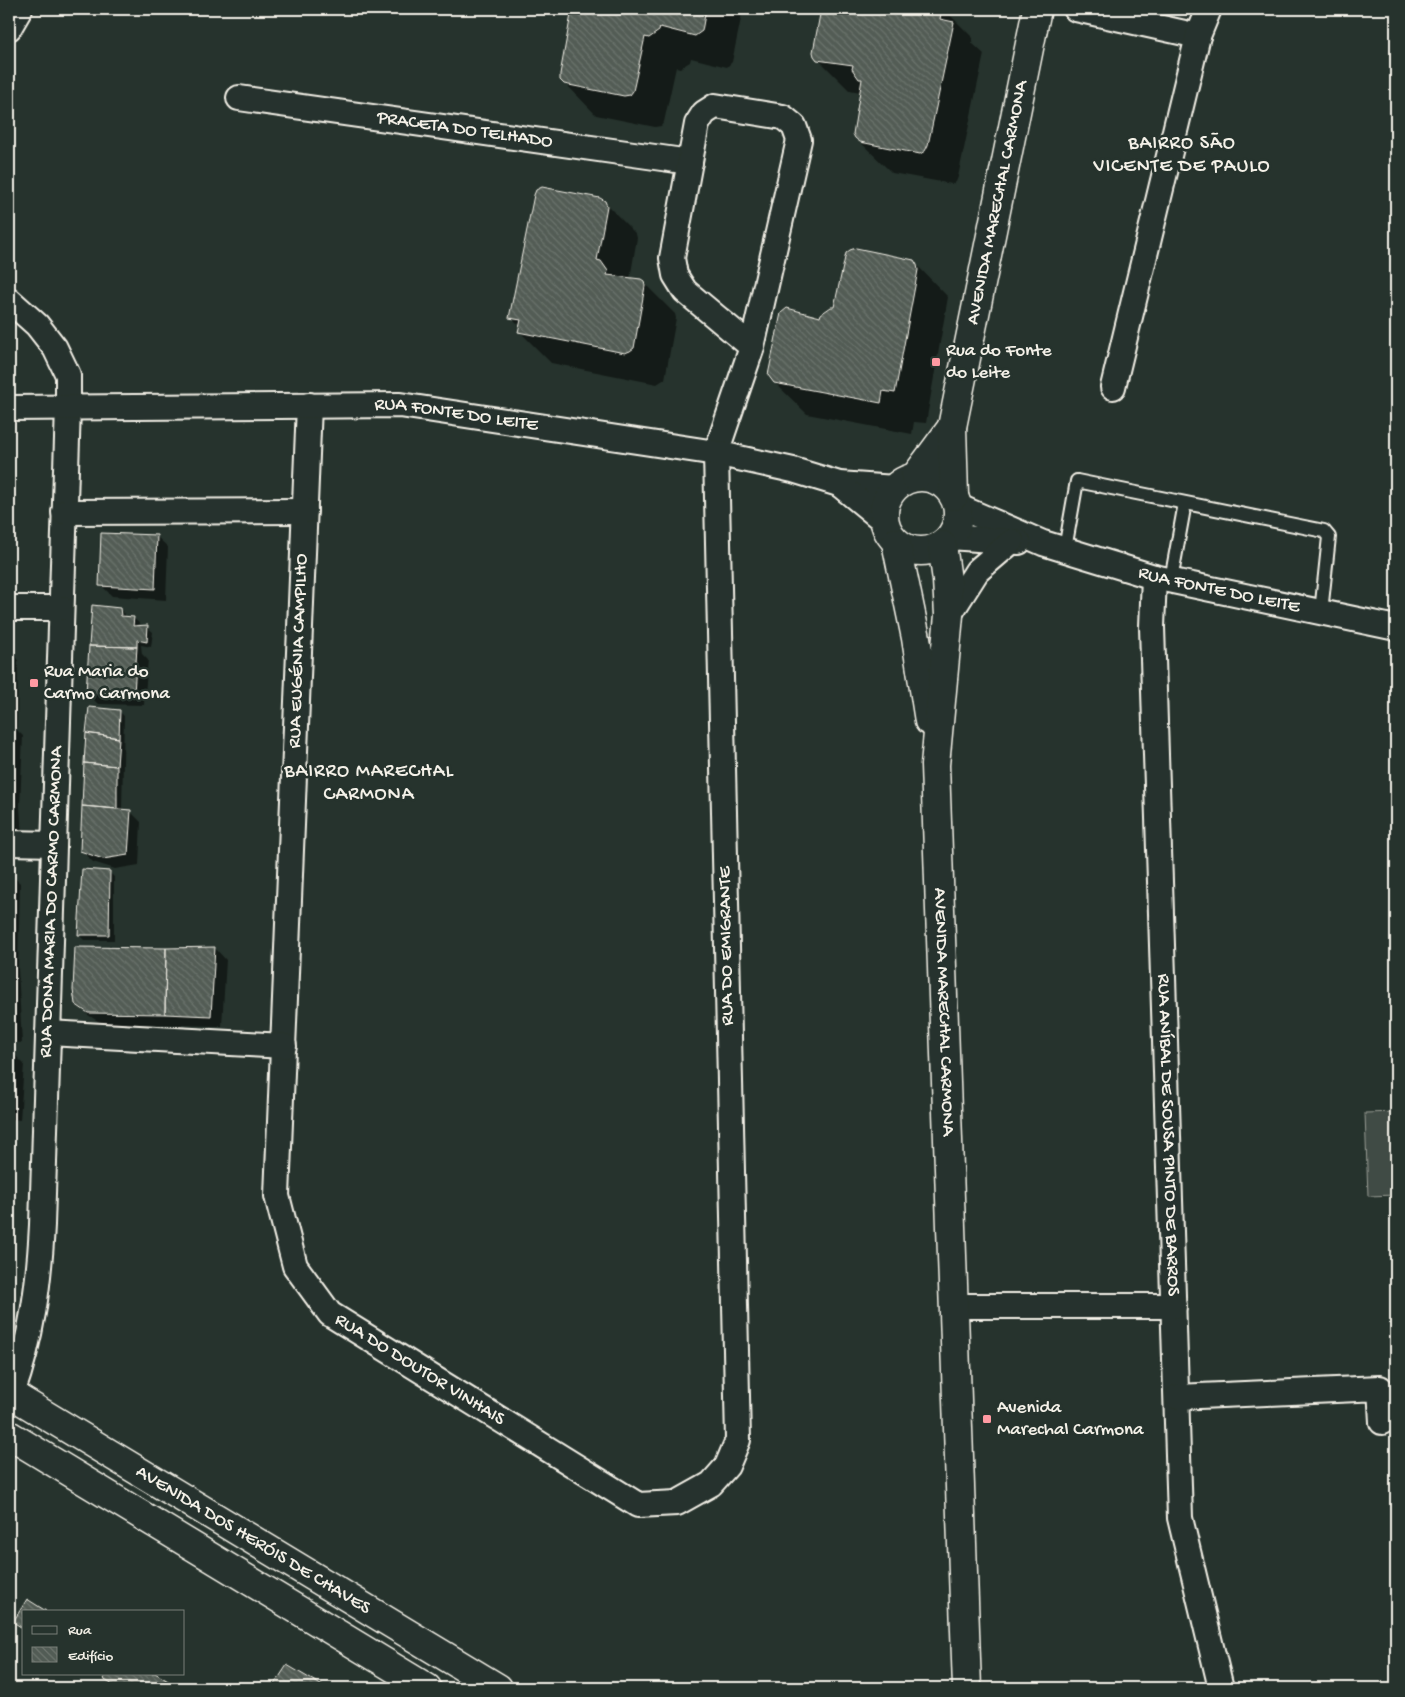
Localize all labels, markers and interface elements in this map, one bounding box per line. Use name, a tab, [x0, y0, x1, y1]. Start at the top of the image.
street label: AVENIDA MARECHAL CARMONA	[962, 77, 1034, 327]
street label: PRACETA DO TELHADO	[374, 106, 555, 154]
district label: BAIRRO SÃO VICENTE DE PAULO	[1092, 132, 1271, 179]
place label: Rua do Fonte do Leite	[946, 340, 1052, 385]
marker: Rua do Fonte do Leite	[930, 356, 942, 368]
street label: RUA FONTE DO LEITE	[375, 393, 541, 437]
street label: RUA EUGÉNIA CAMPILHO	[284, 553, 314, 749]
street label: RUA FONTE DO LEITE	[1135, 561, 1303, 619]
place label: Rua Maria do Carmo Carmona	[44, 661, 171, 706]
marker: Rua Maria do Carmo Carmona	[28, 677, 40, 689]
street label: RUA DONA MARIA DO CARMO CARMONA	[35, 744, 69, 1058]
district label: BAIRRO MARECHAL CARMONA	[283, 761, 454, 807]
street label: RUA DO EMIGRANTE	[714, 865, 740, 1026]
street label: AVENIDA MARECHAL CARMONA	[928, 887, 959, 1138]
street label: RUA ANÍBAL DE SOUSA PINTO DE BARROS	[1151, 973, 1185, 1296]
street label: RUA DO DOUTOR VINHAIS	[330, 1308, 509, 1431]
place label: Avenida Marechal Carmona	[997, 1397, 1145, 1442]
marker: Avenida Marechal Carmona	[981, 1413, 993, 1425]
street label: AVENIDA DOS HERÓIS DE CHAVES	[131, 1461, 375, 1620]
legend	[22, 1610, 185, 1674]
text: Rua	[68, 1622, 92, 1640]
text: Edifício	[68, 1648, 114, 1666]

